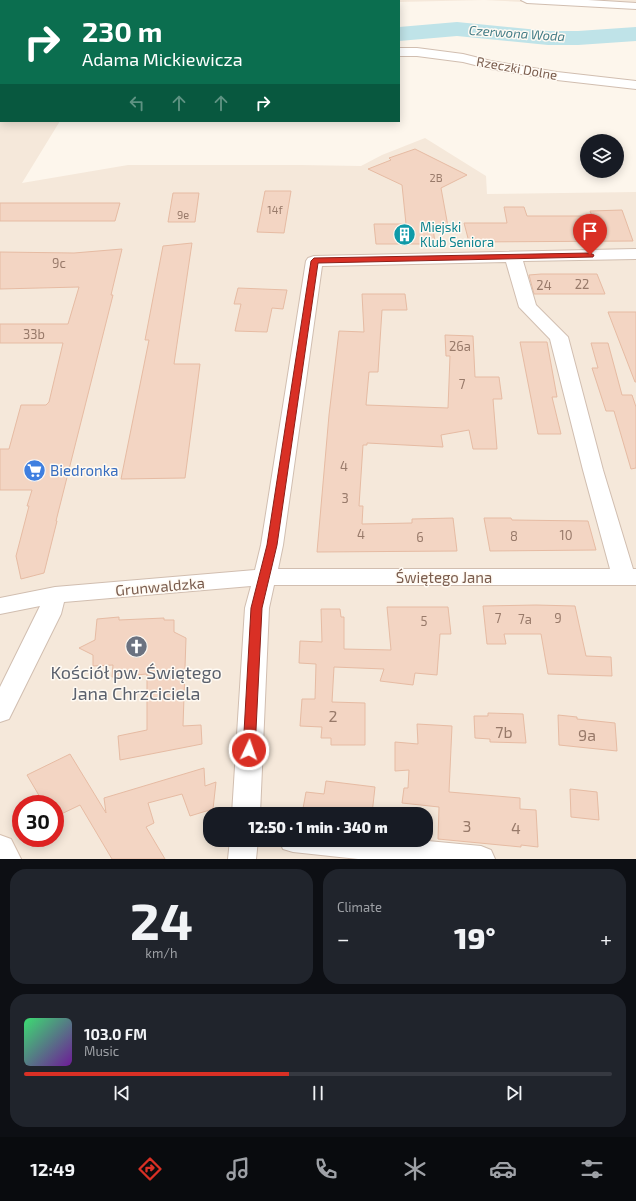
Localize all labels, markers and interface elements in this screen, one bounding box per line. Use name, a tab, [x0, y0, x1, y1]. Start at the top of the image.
text: 230 m	[82, 14, 163, 48]
icon: right	[16, 16, 68, 68]
water label: Czerwona Woda	[468, 22, 566, 44]
text: Adama Mickiewicza	[82, 48, 243, 70]
street label: Rzeczki Dolne	[475, 53, 559, 83]
icon: left	[126, 92, 148, 114]
icon: ahead	[168, 92, 190, 114]
icon: ahead	[210, 92, 232, 114]
icon: right	[252, 92, 274, 114]
map controls	[580, 134, 624, 178]
button: layers	[580, 134, 624, 178]
house number: 2B	[429, 171, 443, 184]
house number: 14f	[267, 203, 283, 216]
house number: 9e	[177, 208, 189, 221]
pin	[573, 214, 607, 255]
place label: Miejski Klub Seniora	[420, 219, 494, 250]
icon: arrive	[579, 220, 601, 242]
building icon: Miejski Klub Seniora	[391, 221, 417, 247]
house number: 9c	[52, 255, 66, 271]
house number: 22	[575, 276, 589, 292]
house number: 24	[536, 277, 552, 293]
house number: 33b	[23, 326, 45, 342]
house number: 26a	[449, 338, 471, 354]
house number: 7	[459, 376, 466, 392]
supermarket icon: Biedronka	[21, 457, 47, 483]
house number: 4	[340, 458, 348, 474]
place label: Biedronka	[50, 461, 119, 479]
house number: 3	[341, 490, 349, 506]
house number: 4	[357, 526, 365, 542]
house number: 10	[559, 527, 573, 543]
house number: 8	[510, 528, 518, 544]
house number: 6	[416, 529, 424, 545]
street label: Świętego Jana	[396, 568, 492, 586]
street label: Grunwaldzka	[114, 573, 206, 599]
house number: 7	[495, 610, 502, 626]
house number: 9	[554, 610, 562, 626]
house number: 7a	[518, 611, 532, 627]
house number: 5	[421, 613, 428, 629]
church icon: Kościół pw. Świętego Jana Chrzciciela	[123, 634, 149, 660]
place label: Kościół pw. Świętego Jana Chrzciciela	[50, 661, 222, 704]
house number: 2	[329, 706, 338, 725]
house number: 7b	[495, 722, 513, 741]
house number: 9a	[578, 725, 596, 744]
position arrow	[228, 729, 270, 771]
speed limit sign: 30	[12, 795, 64, 847]
house number: 3	[463, 816, 471, 835]
text: 12:50 · 1 min · 340 m	[248, 818, 388, 836]
house number: 4	[511, 818, 521, 837]
text: 24	[130, 888, 193, 950]
text: Climate	[337, 899, 382, 915]
text: 19°	[454, 919, 496, 955]
text: −	[337, 925, 350, 951]
text: +	[600, 925, 612, 951]
text: km/h	[145, 945, 178, 961]
text: 103.0 FM	[84, 1025, 147, 1043]
text: Music	[84, 1043, 119, 1059]
icon: previous	[111, 1082, 133, 1104]
icon: pause	[307, 1082, 329, 1104]
icon: next	[503, 1082, 525, 1104]
icon: directions	[136, 1155, 164, 1183]
icon: music	[224, 1155, 252, 1183]
icon: phone	[312, 1155, 340, 1183]
icon: climate	[401, 1155, 429, 1183]
icon: car	[489, 1155, 517, 1183]
icon: filters	[578, 1155, 606, 1183]
text: 12:49	[30, 1158, 75, 1180]

